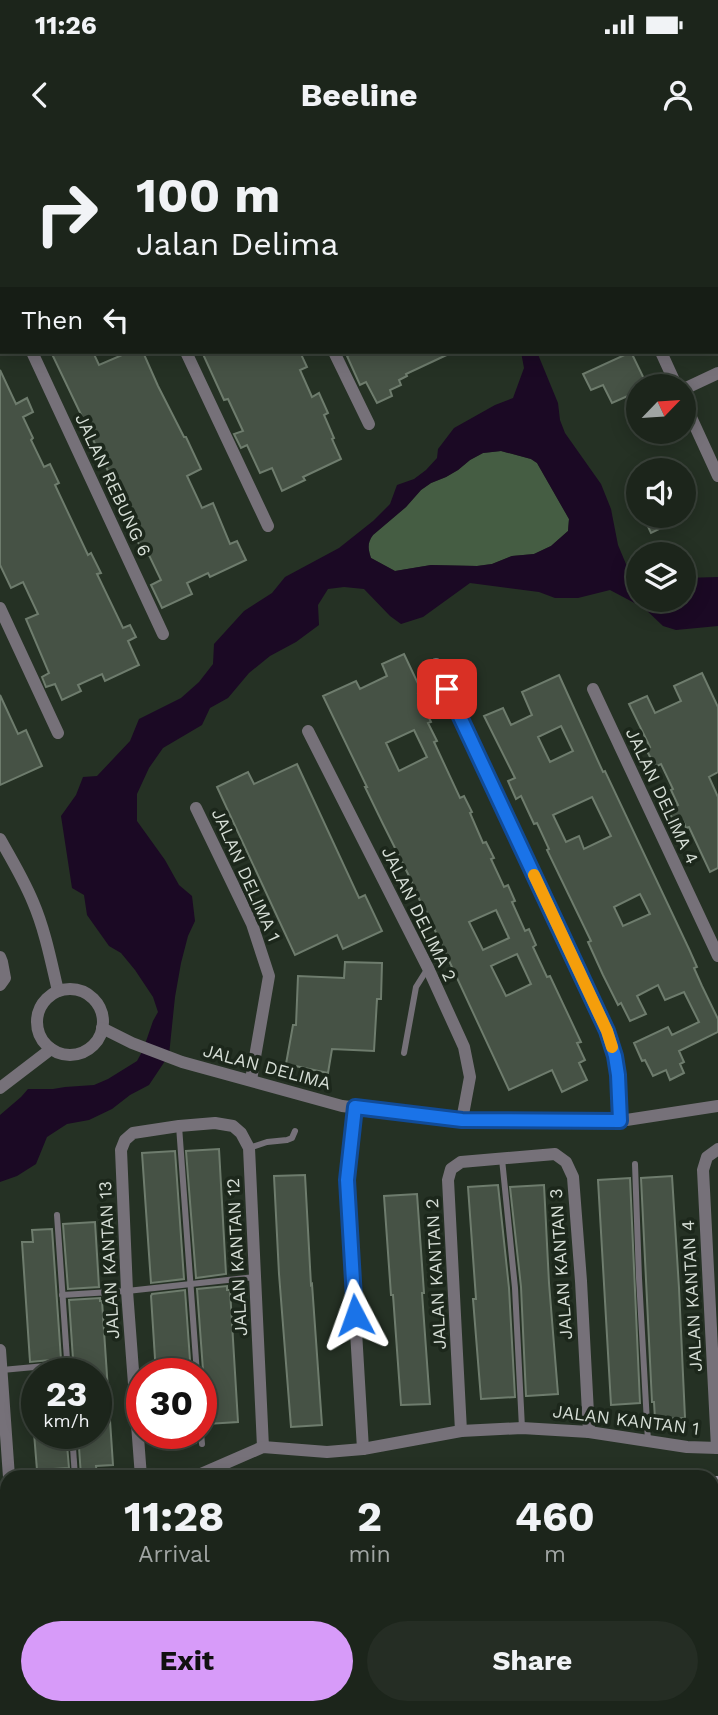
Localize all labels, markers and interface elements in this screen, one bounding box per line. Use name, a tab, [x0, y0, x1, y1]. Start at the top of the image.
text: 11:26	[35, 10, 97, 40]
icon: back	[21, 76, 59, 114]
text: Beeline	[300, 76, 418, 114]
icon: person	[659, 76, 697, 114]
text: 100 m	[136, 166, 280, 224]
icon: right	[21, 168, 112, 259]
text: Jalan Delima	[136, 225, 339, 263]
icon: left	[97, 301, 135, 339]
text: Then	[21, 305, 83, 335]
north arrow	[626, 374, 696, 444]
map controls	[626, 374, 696, 612]
street label: JALAN REBUNG 6	[71, 410, 156, 559]
button: sound	[626, 458, 696, 528]
button: layers	[626, 542, 696, 612]
pin	[417, 659, 477, 719]
icon: arrive	[428, 670, 466, 708]
street label: JALAN DELIMA 4	[622, 724, 703, 867]
street label: JALAN DELIMA 1	[208, 805, 285, 945]
street label: JALAN DELIMA 2	[378, 843, 461, 985]
street label: JALAN DELIMA	[201, 1039, 333, 1094]
street label: JALAN KANTAN 12	[222, 1177, 251, 1337]
street label: JALAN KANTAN 13	[94, 1180, 123, 1340]
street label: JALAN KANTAN 3	[545, 1188, 576, 1340]
street label: JALAN KANTAN 2	[421, 1198, 450, 1350]
street label: JALAN KANTAN 4	[677, 1220, 706, 1372]
position arrow	[318, 1278, 392, 1352]
speed limit sign: 30	[126, 1358, 217, 1449]
text: 23	[46, 1373, 87, 1415]
street label: JALAN KANTAN 1	[551, 1400, 701, 1439]
text: km/h	[43, 1410, 90, 1431]
text: 11:28	[124, 1492, 224, 1541]
text: 2	[357, 1492, 382, 1541]
text: 460	[515, 1492, 595, 1541]
text: Arrival	[138, 1541, 210, 1568]
text: min	[348, 1541, 391, 1568]
text: m	[544, 1541, 566, 1568]
button: Exit	[21, 1621, 353, 1701]
button: Share	[367, 1621, 698, 1701]

